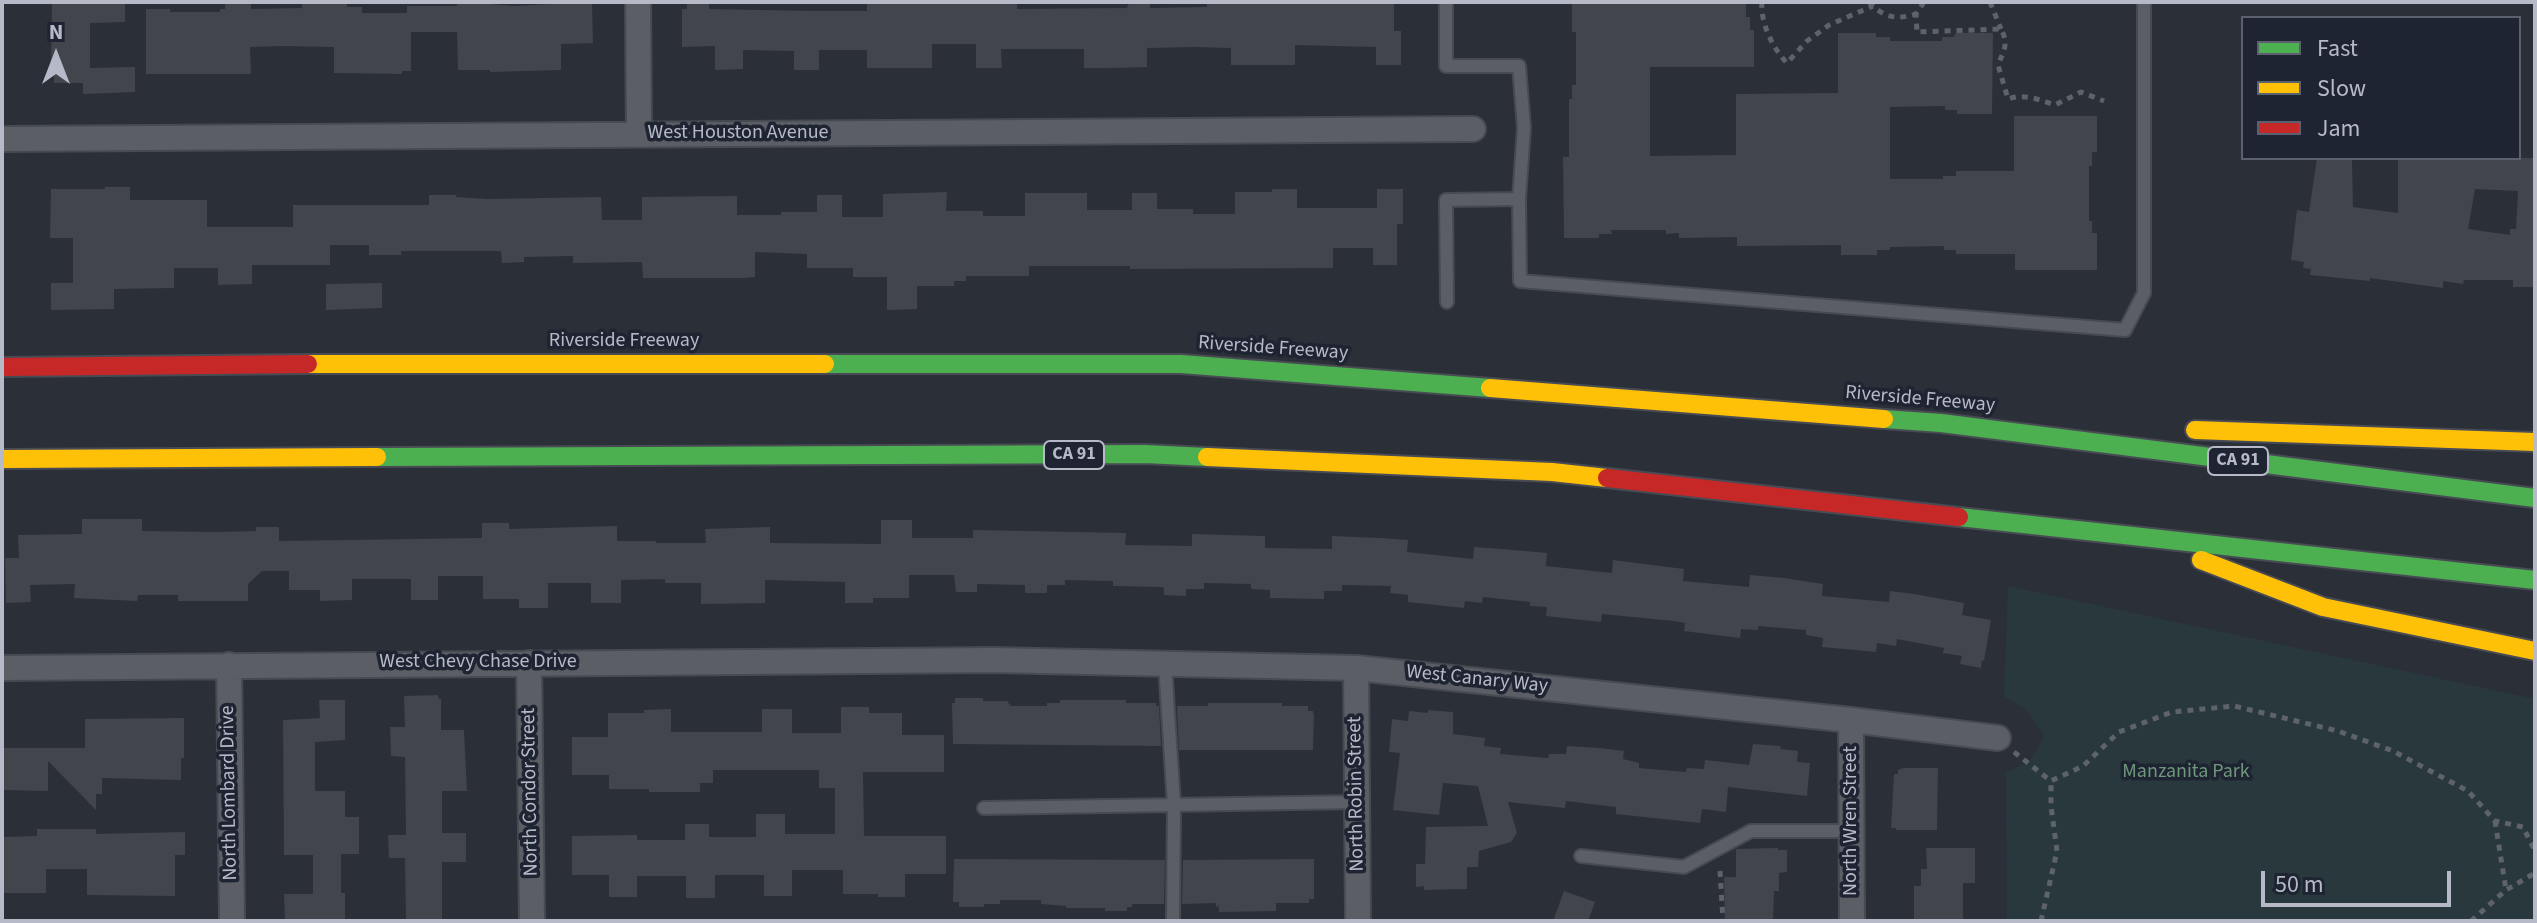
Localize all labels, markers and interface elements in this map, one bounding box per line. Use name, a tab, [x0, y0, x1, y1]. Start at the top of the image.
north arrow	[16, 16, 96, 96]
text: N	[49, 16, 63, 48]
legend	[2241, 16, 2521, 160]
text: Fast	[2317, 31, 2358, 66]
text: Slow	[2317, 71, 2366, 106]
text: Jam	[2317, 111, 2361, 146]
street label: West Houston Avenue	[647, 122, 829, 146]
street label: Riverside Freeway	[549, 330, 699, 354]
street label: Riverside Freeway	[1197, 332, 1349, 366]
street label: Riverside Freeway	[1844, 381, 1996, 419]
road number: CA 91	[1044, 441, 1104, 469]
road number: CA 91	[2208, 447, 2268, 475]
street label: West Chevy Chase Drive	[379, 651, 577, 675]
street label: West Canary Way	[1405, 661, 1549, 699]
street label: North Lombard Drive	[216, 705, 244, 881]
street label: North Condor Street	[518, 708, 544, 876]
street label: North Robin Street	[1344, 716, 1370, 872]
street label: North Wren Street	[1840, 746, 1864, 896]
park label: Manzanita Park	[2122, 761, 2250, 785]
scale bar	[2265, 855, 2455, 905]
text: 50 m	[2275, 867, 2324, 902]

